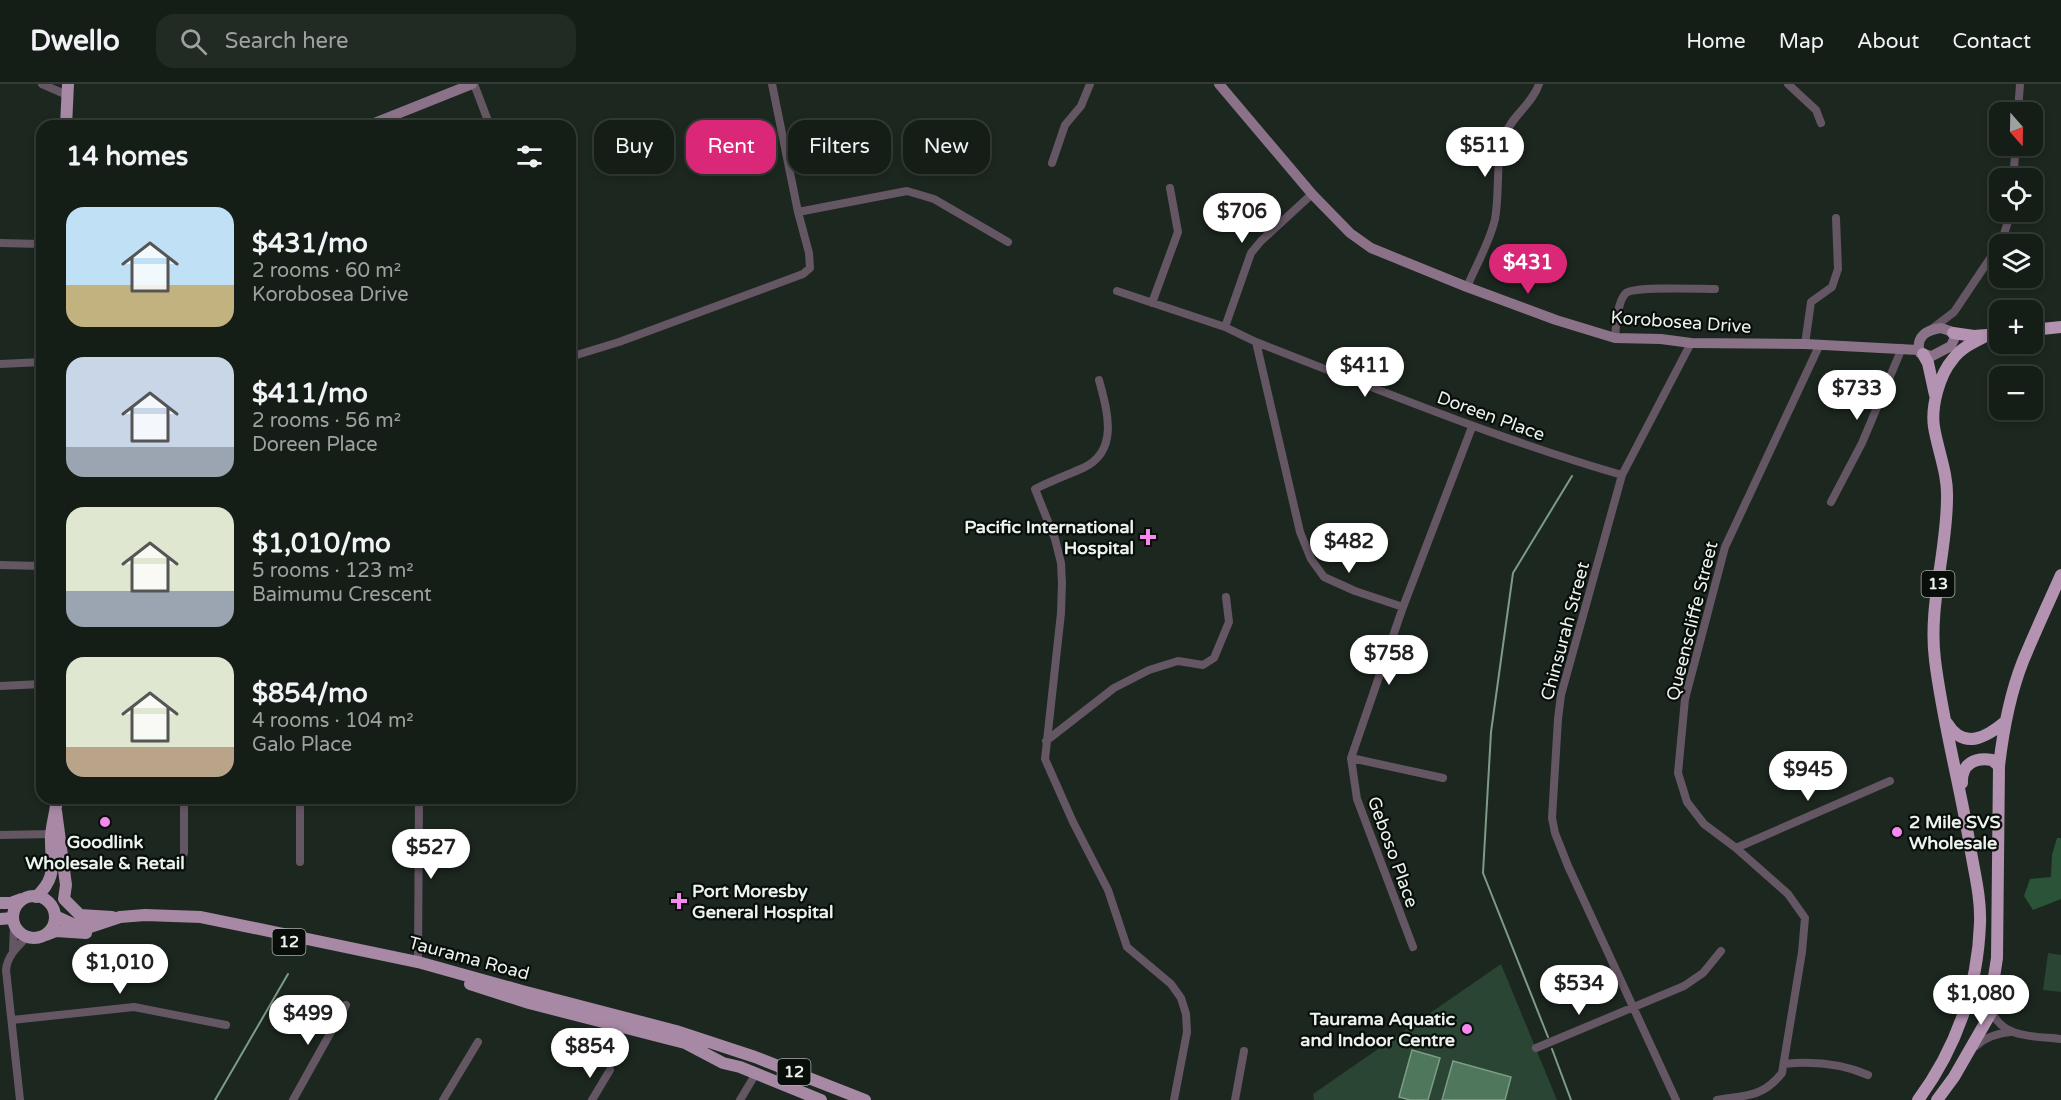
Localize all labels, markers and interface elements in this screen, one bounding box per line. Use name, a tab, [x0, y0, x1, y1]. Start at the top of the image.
search box	[156, 14, 576, 68]
text: Dwello	[30, 24, 120, 58]
icon: search	[177, 25, 210, 58]
text: Search here	[225, 28, 349, 54]
text: Home	[1686, 29, 1746, 54]
text: Map	[1779, 29, 1824, 54]
text: About	[1857, 29, 1919, 54]
text: Contact	[1952, 29, 2031, 54]
north arrow	[1989, 102, 2043, 156]
map controls	[1989, 102, 2043, 420]
chip: Buy	[594, 120, 674, 174]
chip: Rent	[686, 120, 776, 174]
chip: Filters	[788, 120, 891, 174]
chip: New	[903, 120, 990, 174]
pin: $511	[1449, 127, 1521, 178]
text: $511	[1460, 134, 1510, 158]
icon: filters	[513, 140, 546, 173]
text: 14 homes	[66, 141, 188, 172]
button: locate	[1989, 168, 2043, 222]
pin: $706	[1206, 193, 1278, 244]
text: $706	[1217, 200, 1267, 224]
text: $431/mo	[252, 228, 368, 259]
icon: home	[114, 231, 186, 303]
button: layers	[1989, 234, 2043, 288]
pin: $431	[1492, 244, 1564, 295]
text: $431	[1503, 251, 1553, 275]
text: 2 rooms · 60 m²	[252, 259, 401, 283]
text: Korobosea Drive	[252, 283, 408, 307]
button: +	[1989, 300, 2043, 354]
street label: Korobosea Drive	[1610, 306, 1752, 338]
pin: $411	[1329, 347, 1401, 398]
text: $411	[1340, 354, 1390, 378]
button: −	[1989, 366, 2043, 420]
pin: $733	[1821, 370, 1893, 421]
text: $733	[1832, 377, 1882, 401]
text: $411/mo	[252, 378, 368, 409]
icon: home	[114, 381, 186, 453]
street label: Doreen Place	[1434, 386, 1548, 446]
text: 2 rooms · 56 m²	[252, 409, 401, 433]
text: Doreen Place	[252, 433, 378, 457]
place label: Pacific International Hospital	[964, 516, 1134, 559]
pin: $482	[1313, 523, 1385, 574]
text: $1,010/mo	[252, 528, 391, 559]
marker: Pacific International Hospital	[1139, 528, 1157, 546]
text: $482	[1324, 530, 1374, 554]
icon: home	[114, 531, 186, 603]
street label: Queenscliffe Street	[1662, 539, 1723, 703]
text: 5 rooms · 123 m²	[252, 559, 414, 583]
street label: Chinsurah Street	[1536, 559, 1594, 703]
road number: 13	[1922, 571, 1954, 597]
text: Baimumu Crescent	[252, 583, 432, 607]
pin: $758	[1353, 635, 1425, 686]
text: $758	[1364, 642, 1414, 666]
text: $854/mo	[252, 678, 368, 709]
icon: home	[114, 681, 186, 753]
text: 4 rooms · 104 m²	[252, 709, 414, 733]
text: Galo Place	[252, 733, 352, 757]
pin: $945	[1772, 751, 1844, 802]
text: $945	[1783, 758, 1833, 782]
street label: Geboso Place	[1363, 793, 1423, 911]
place label: 2 Mile SVS Wholesale	[1909, 811, 2001, 854]
marker: Goodlink Wholesale & Retail	[98, 815, 112, 829]
marker: 2 Mile SVS Wholesale	[1890, 825, 1904, 839]
pin: $527	[395, 829, 467, 880]
place label: Goodlink Wholesale & Retail	[25, 831, 185, 874]
text: $527	[406, 836, 456, 860]
place label: Port Moresby General Hospital	[692, 880, 833, 923]
marker: Port Moresby General Hospital	[670, 892, 688, 910]
road number: 12	[272, 929, 306, 955]
street label: Taurama Road	[406, 931, 532, 985]
pin: $1,010	[71, 944, 169, 995]
text: $1,010	[86, 951, 154, 975]
pin: $534	[1543, 965, 1615, 1016]
text: $534	[1554, 972, 1604, 996]
pin: $1,080	[1932, 975, 2030, 1026]
text: $1,080	[1947, 982, 2015, 1006]
pin: $499	[272, 995, 344, 1046]
text: $499	[283, 1002, 333, 1026]
place label: Taurama Aquatic and Indoor Centre	[1300, 1008, 1455, 1051]
marker: Taurama Aquatic and Indoor Centre	[1460, 1022, 1474, 1036]
pin: $854	[554, 1028, 626, 1079]
text: $854	[565, 1035, 615, 1059]
road number: 12	[778, 1059, 810, 1085]

